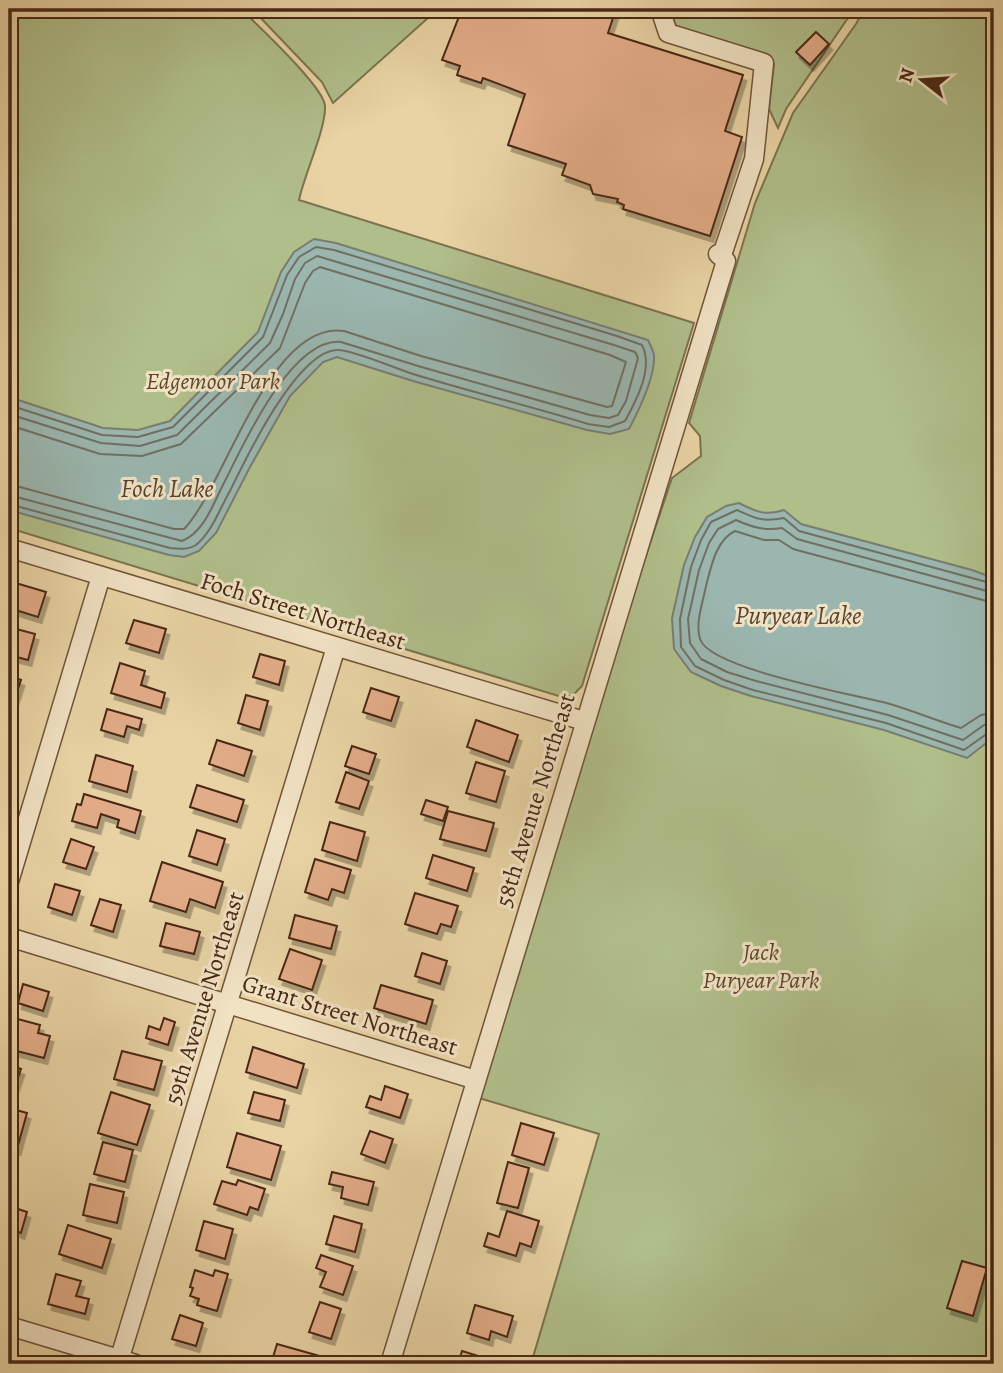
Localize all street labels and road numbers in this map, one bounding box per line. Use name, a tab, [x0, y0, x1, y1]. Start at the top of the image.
street label: Foch Street Northeast	[197, 565, 410, 657]
street label: 58th Avenue Northeast	[487, 689, 583, 911]
street label: 59th Avenue Northeast	[156, 888, 252, 1108]
street label: Grant Street Northeast	[238, 967, 462, 1063]

